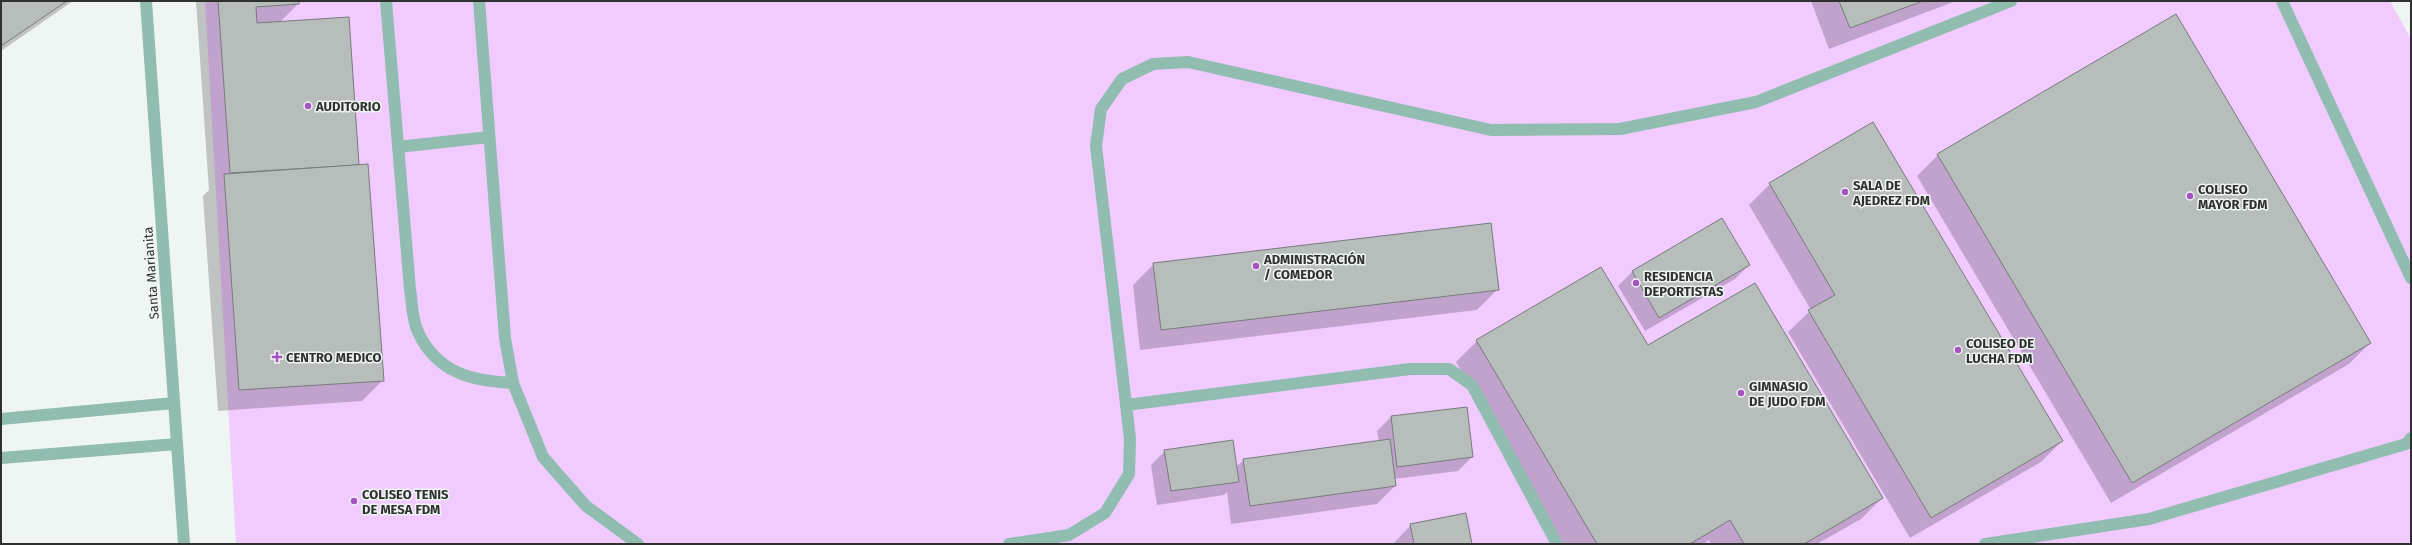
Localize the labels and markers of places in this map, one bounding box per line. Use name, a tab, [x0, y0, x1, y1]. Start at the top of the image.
place label: AUDITORIO	[315, 99, 381, 114]
marker: AUDITORIO	[303, 101, 313, 111]
place label: SALA DE AJEDREZ FDM	[1852, 178, 1930, 208]
place label: COLISEO MAYOR FDM	[2198, 182, 2267, 212]
marker: SALA DE AJEDREZ FDM	[1840, 187, 1850, 197]
marker: COLISEO MAYOR FDM	[2185, 191, 2195, 201]
place label: ADMINISTRACIÓN / COMEDOR	[1263, 251, 1365, 282]
marker: ADMINISTRACIÓN / COMEDOR	[1251, 261, 1261, 271]
place label: RESIDENCIA DEPORTISTAS	[1644, 269, 1724, 299]
marker: RESIDENCIA DEPORTISTAS	[1631, 278, 1641, 288]
place label: COLISEO DE LUCHA FDM	[1966, 336, 2034, 366]
marker: COLISEO DE LUCHA FDM	[1953, 345, 1963, 355]
place label: CENTRO MEDICO	[286, 350, 381, 365]
marker: CENTRO MEDICO	[271, 351, 283, 363]
place label: GIMNASIO DE JUDO FDM	[1749, 379, 1825, 409]
marker: GIMNASIO DE JUDO FDM	[1736, 388, 1746, 398]
place label: COLISEO TENIS DE MESA FDM	[362, 487, 449, 517]
marker: COLISEO TENIS DE MESA FDM	[349, 496, 359, 506]

